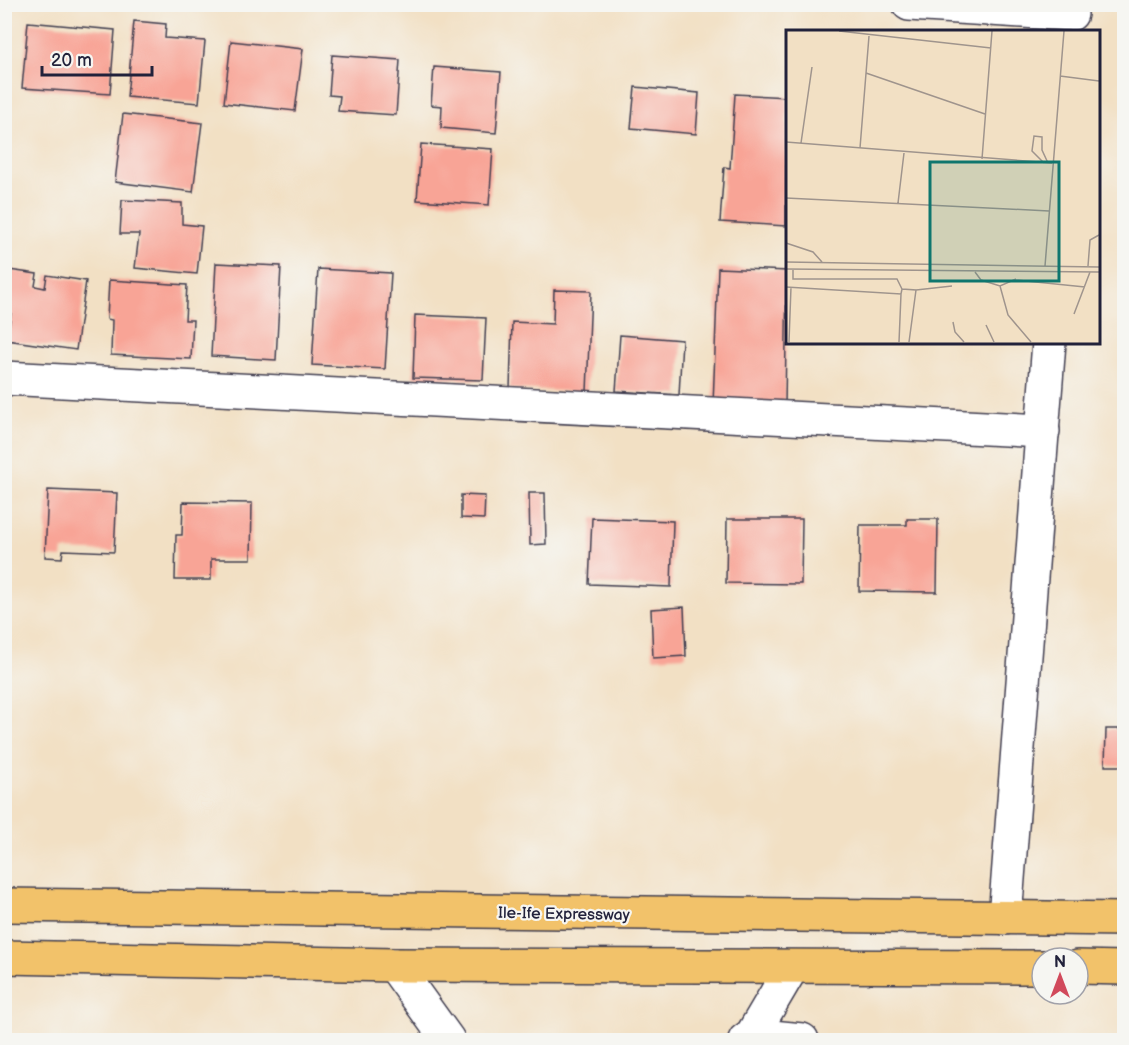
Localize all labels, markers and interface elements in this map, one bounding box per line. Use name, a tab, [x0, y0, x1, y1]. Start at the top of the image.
inset map	[786, 30, 1099, 344]
scale bar	[42, 39, 152, 77]
text: 20 m	[51, 50, 92, 71]
street label: Ile-Ife Expressway	[498, 904, 631, 925]
north arrow	[1030, 946, 1090, 1006]
text: N	[1054, 953, 1066, 972]

